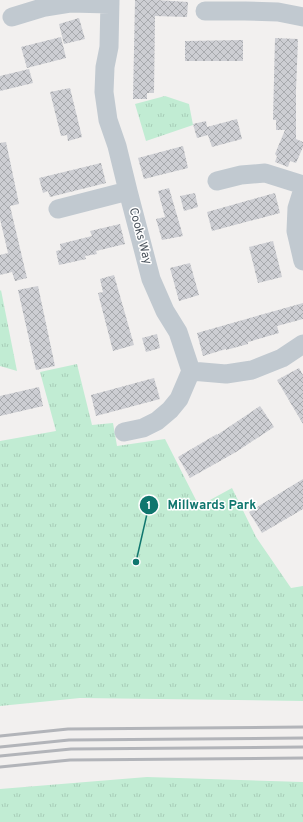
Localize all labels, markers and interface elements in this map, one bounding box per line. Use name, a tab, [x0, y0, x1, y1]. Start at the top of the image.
street label: Cooks Way	[125, 206, 155, 266]
callout: Millwards Park	[139, 492, 264, 517]
text: 1	[147, 498, 151, 514]
text: Millwards Park	[168, 498, 256, 514]

